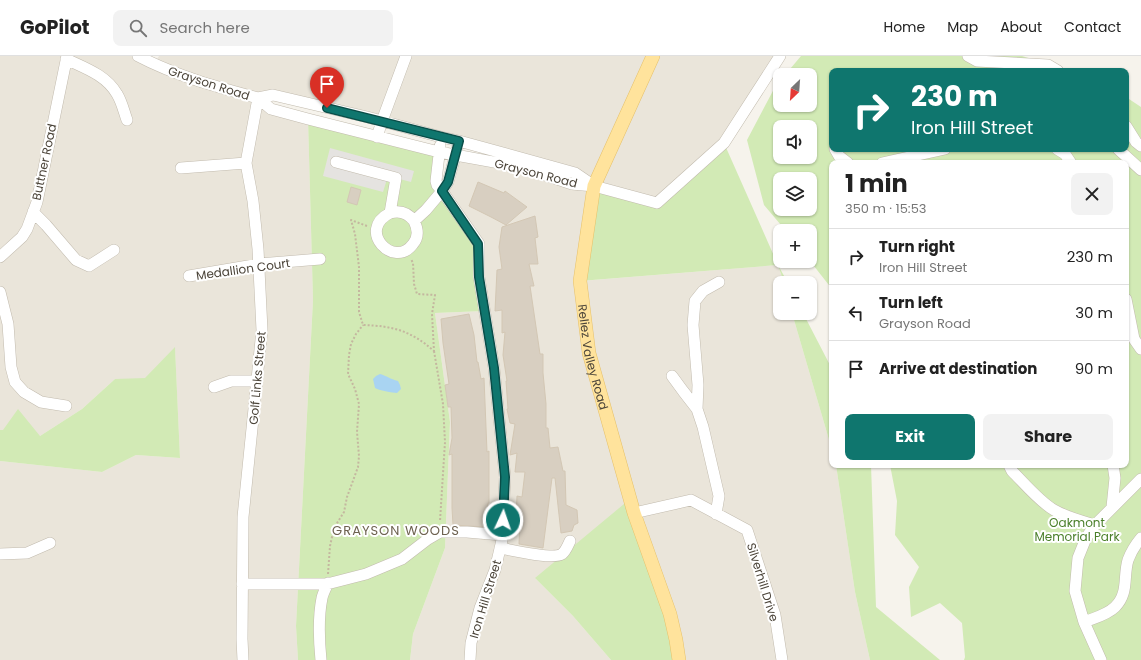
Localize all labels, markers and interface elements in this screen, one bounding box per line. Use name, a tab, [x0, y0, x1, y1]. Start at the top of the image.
search box	[113, 10, 393, 46]
text: GoPilot	[20, 14, 89, 41]
icon: search	[127, 17, 149, 39]
text: Search here	[159, 17, 250, 38]
text: Home	[883, 17, 925, 37]
text: Map	[947, 17, 978, 37]
text: About	[1000, 17, 1042, 37]
text: Contact	[1064, 17, 1121, 37]
street label: Grayson Road	[166, 62, 252, 104]
pin	[310, 67, 344, 108]
north arrow	[773, 68, 817, 112]
map controls	[773, 68, 817, 320]
icon: arrive	[316, 73, 338, 95]
text: 230 m	[911, 77, 998, 116]
icon: right	[845, 84, 897, 136]
text: Iron Hill Street	[911, 115, 1033, 140]
button: sound	[773, 120, 817, 164]
street label: Buttner Road	[28, 122, 60, 202]
street label: Grayson Road	[493, 155, 579, 191]
text: 1 min	[845, 167, 908, 200]
button: layers	[773, 172, 817, 216]
button: close	[1071, 173, 1113, 215]
text: 350 m · 15:53	[845, 199, 926, 218]
button: +	[773, 224, 817, 268]
text: Turn right	[879, 236, 955, 257]
icon: right	[845, 246, 867, 268]
text: 230 m	[1067, 246, 1113, 267]
street label: Medallion Court	[195, 254, 291, 284]
text: Iron Hill Street	[879, 258, 967, 277]
button: −	[773, 276, 817, 320]
text: Turn left	[879, 292, 943, 313]
icon: left	[845, 302, 867, 324]
text: 30 m	[1075, 302, 1113, 323]
street label: Reliez Valley Road	[574, 303, 613, 412]
text: Grayson Road	[879, 314, 971, 333]
street label: Golf Links Street	[244, 331, 270, 425]
icon: arrive	[845, 358, 867, 380]
text: Arrive at destination	[879, 358, 1037, 379]
text: 90 m	[1075, 358, 1113, 379]
button: Exit	[845, 414, 975, 460]
button: Share	[983, 414, 1113, 460]
position arrow	[482, 499, 524, 541]
park label: Oakmont Memorial Park	[1034, 514, 1120, 545]
district label: GRAYSON WOODS	[332, 521, 460, 540]
street label: Silverhill Drive	[743, 541, 783, 623]
street label: Iron Hill Street	[465, 558, 505, 640]

